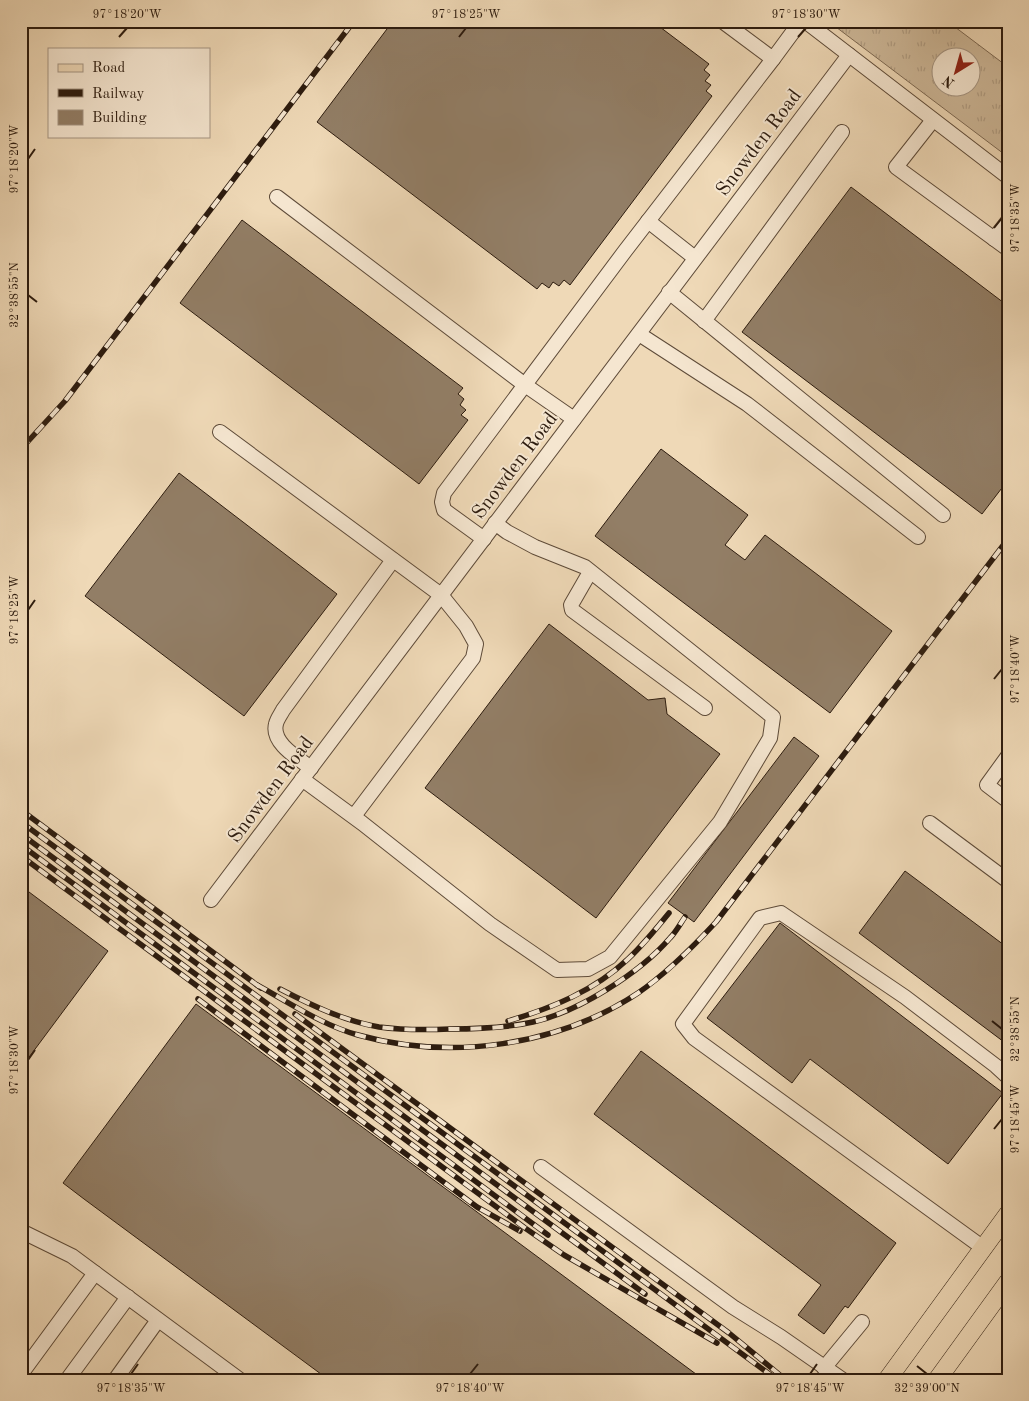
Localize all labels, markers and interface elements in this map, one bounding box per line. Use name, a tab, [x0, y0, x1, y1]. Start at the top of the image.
text: 97°18'25"W	[431, 8, 501, 21]
text: 97°18'20"W	[92, 9, 162, 21]
text: 97°18'30"W	[771, 9, 841, 21]
legend	[48, 48, 210, 138]
north arrow	[932, 48, 982, 98]
text: Road	[92, 61, 126, 76]
text: N	[940, 73, 957, 90]
street label: Snowden Road	[713, 86, 806, 200]
text: Railway	[92, 87, 145, 102]
text: Building	[92, 111, 147, 126]
text: 97°18'20"W	[9, 124, 21, 194]
text: 97°18'35"W	[1009, 183, 1022, 253]
text: 32°38'55"N	[8, 262, 21, 328]
street label: Snowden Road	[469, 409, 562, 523]
text: 97°18'25"W	[8, 575, 21, 645]
text: 97°18'40"W	[1010, 634, 1022, 704]
street label: Snowden Road	[225, 733, 318, 847]
text: 32°38'55"N	[1009, 996, 1022, 1062]
text: 97°18'30"W	[9, 1025, 21, 1095]
text: 97°18'45"W	[1009, 1084, 1022, 1154]
text: 97°18'35"W	[96, 1382, 166, 1395]
text: 97°18'45"W	[775, 1382, 845, 1395]
text: 97°18'40"W	[435, 1383, 505, 1395]
text: 32°39'00"N	[894, 1383, 960, 1395]

